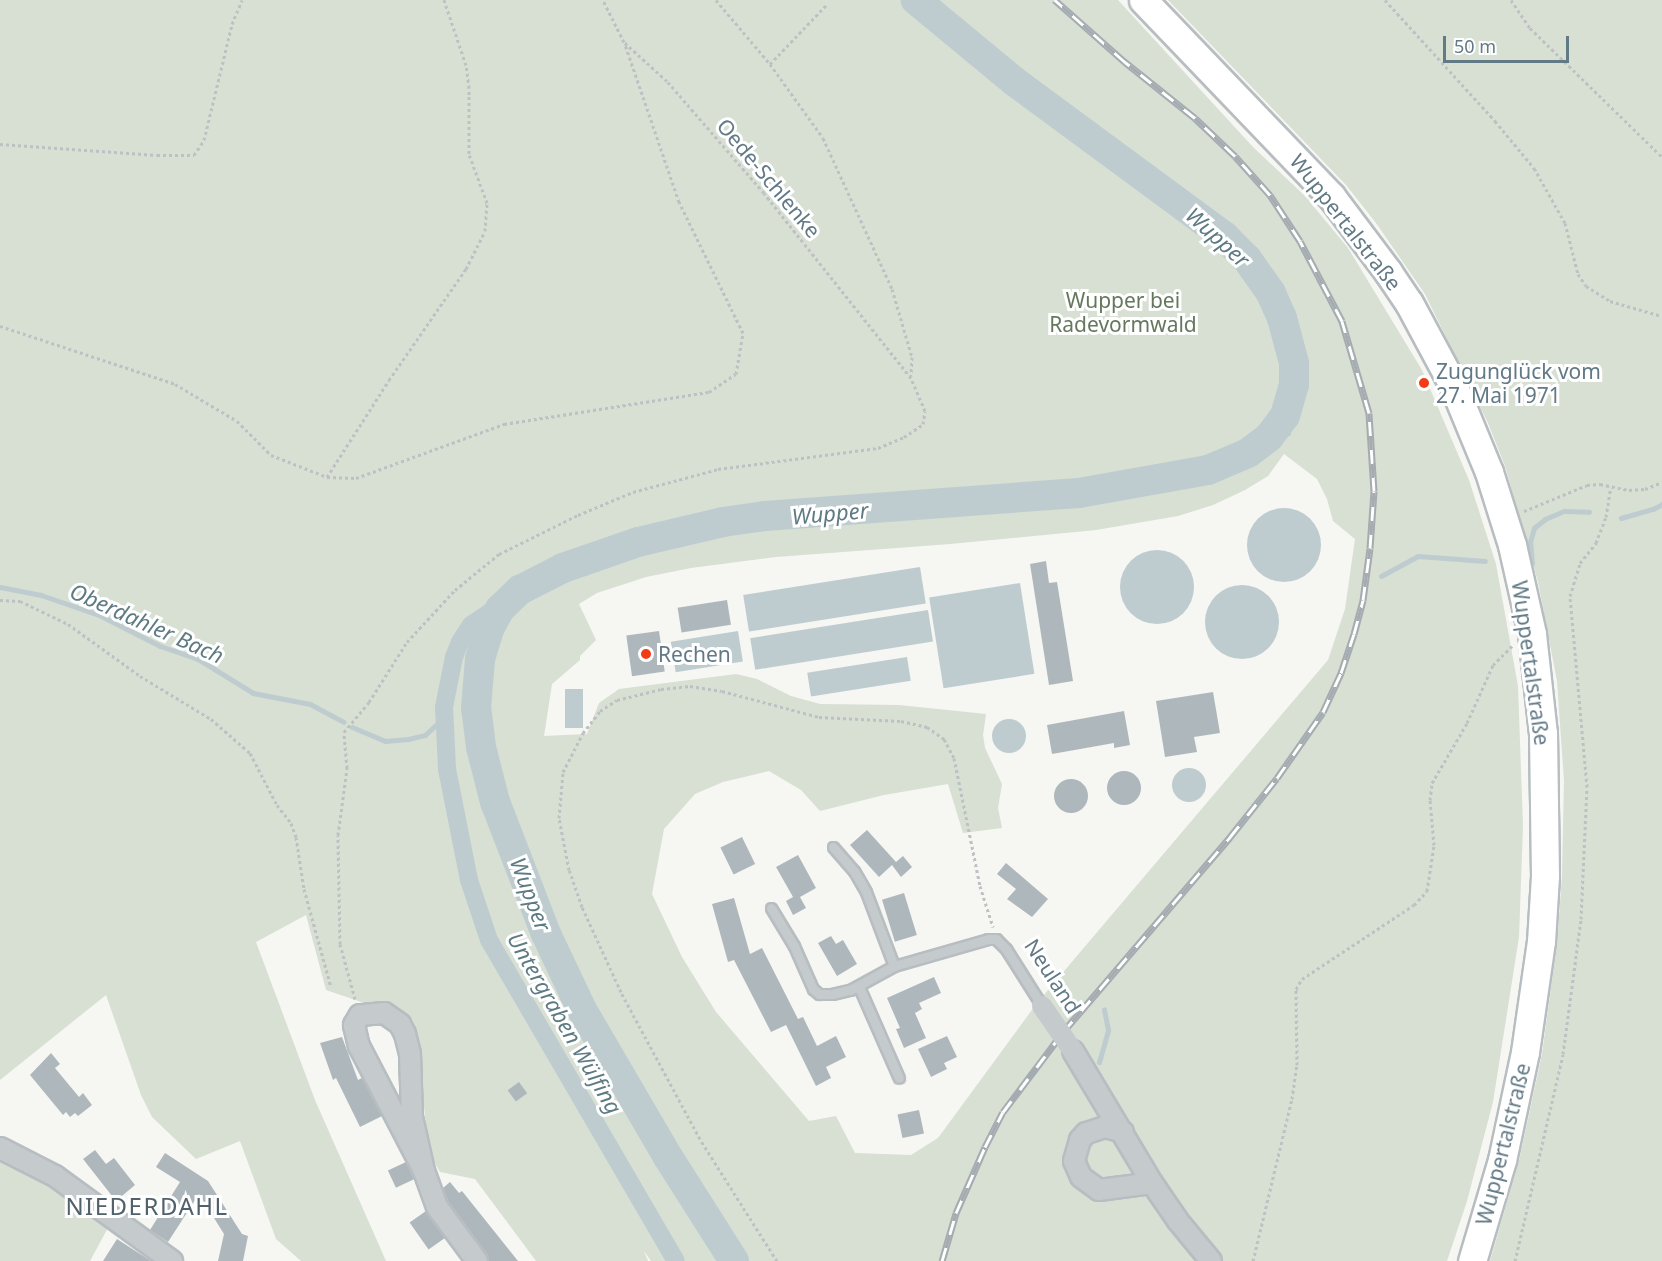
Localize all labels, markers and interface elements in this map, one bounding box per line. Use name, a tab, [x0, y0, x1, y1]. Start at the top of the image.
scale bar	[1446, 24, 1572, 62]
text: 50 m	[1454, 34, 1496, 58]
street label: Oede-Schlenke	[712, 113, 826, 243]
street label: Wuppertalstraße	[1285, 149, 1407, 295]
water label: Wupper	[1181, 202, 1255, 272]
park label: Wupper bei Radevormwald	[1049, 287, 1197, 337]
place label: Zugunglück vom 27. Mai 1971	[1436, 358, 1601, 408]
marker: Zugunglück vom 27. Mai 1971	[1417, 376, 1431, 390]
water label: Wupper	[791, 497, 869, 529]
water label: Oberdahler Bach	[66, 577, 228, 669]
street label: Wuppertalstraße	[1507, 579, 1555, 747]
place label: Rechen	[658, 641, 731, 667]
marker: Rechen	[639, 647, 653, 661]
water label: Wupper	[505, 854, 557, 934]
water label: Untergraben Wülfing	[502, 927, 628, 1119]
street label: Neuland	[1020, 934, 1086, 1018]
street label: Wuppertalstraße	[1471, 1060, 1535, 1228]
district label: NIEDERDAHL	[65, 1192, 229, 1220]

